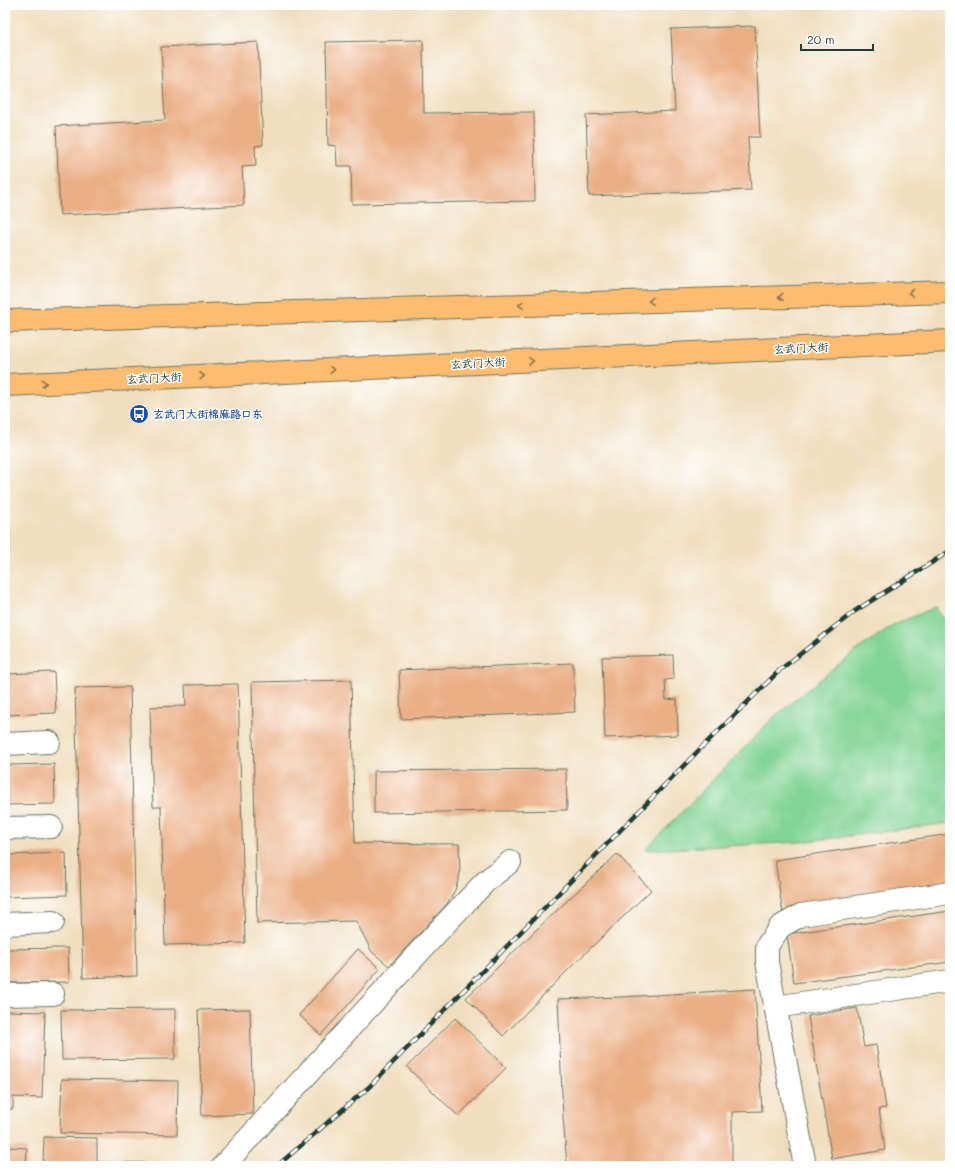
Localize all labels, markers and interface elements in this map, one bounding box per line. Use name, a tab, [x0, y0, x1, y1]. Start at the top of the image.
scale bar	[801, 26, 873, 52]
text: 20 m	[807, 31, 835, 47]
one-way arrow	[908, 289, 914, 297]
one-way arrow	[778, 293, 784, 301]
one-way arrow	[648, 297, 654, 305]
one-way arrow	[518, 301, 524, 309]
street label: 玄武门大街	[773, 339, 830, 356]
street label: 玄武门大街	[450, 354, 507, 371]
one-way arrow	[528, 356, 534, 365]
one-way arrow	[329, 366, 335, 374]
street label: 玄武门大街	[126, 369, 183, 386]
one-way arrow	[199, 372, 205, 380]
one-way arrow	[41, 379, 47, 388]
bus stop icon: 玄武门大街棉麻路口东	[128, 403, 150, 425]
place label: 玄武门大街棉麻路口东	[153, 406, 263, 421]

